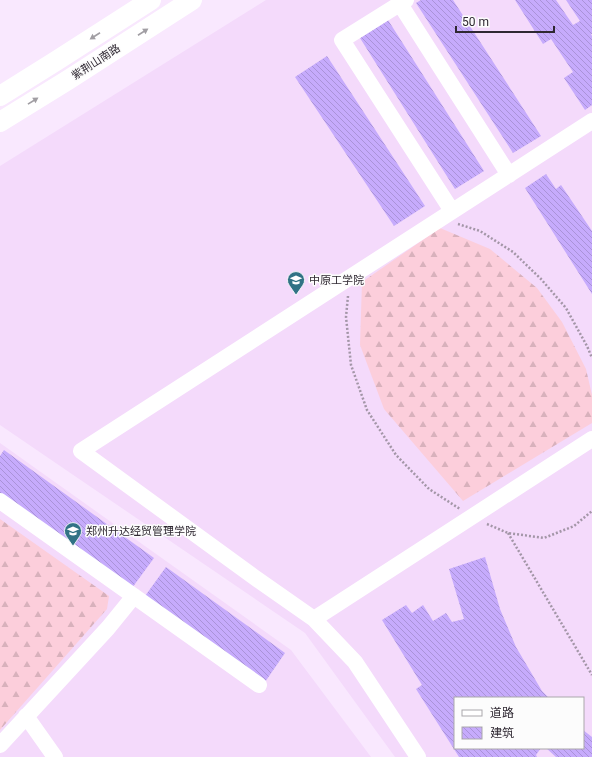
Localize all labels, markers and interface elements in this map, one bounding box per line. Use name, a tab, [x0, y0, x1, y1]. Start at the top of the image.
scale bar	[456, 8, 554, 34]
text: 50 m	[462, 15, 489, 29]
one-way arrow	[137, 28, 149, 35]
one-way arrow	[90, 32, 100, 40]
street label: 紫荆山南路	[69, 42, 123, 82]
one-way arrow	[27, 98, 39, 105]
school or university icon: 中原工学院	[286, 270, 306, 295]
place label: 中原工学院	[309, 274, 364, 287]
school or university icon: 郑州升达经贸管理学院	[63, 521, 83, 546]
place label: 郑州升达经贸管理学院	[86, 525, 196, 538]
legend	[454, 697, 584, 749]
text: 道路	[490, 706, 514, 720]
text: 建筑	[490, 726, 514, 740]

